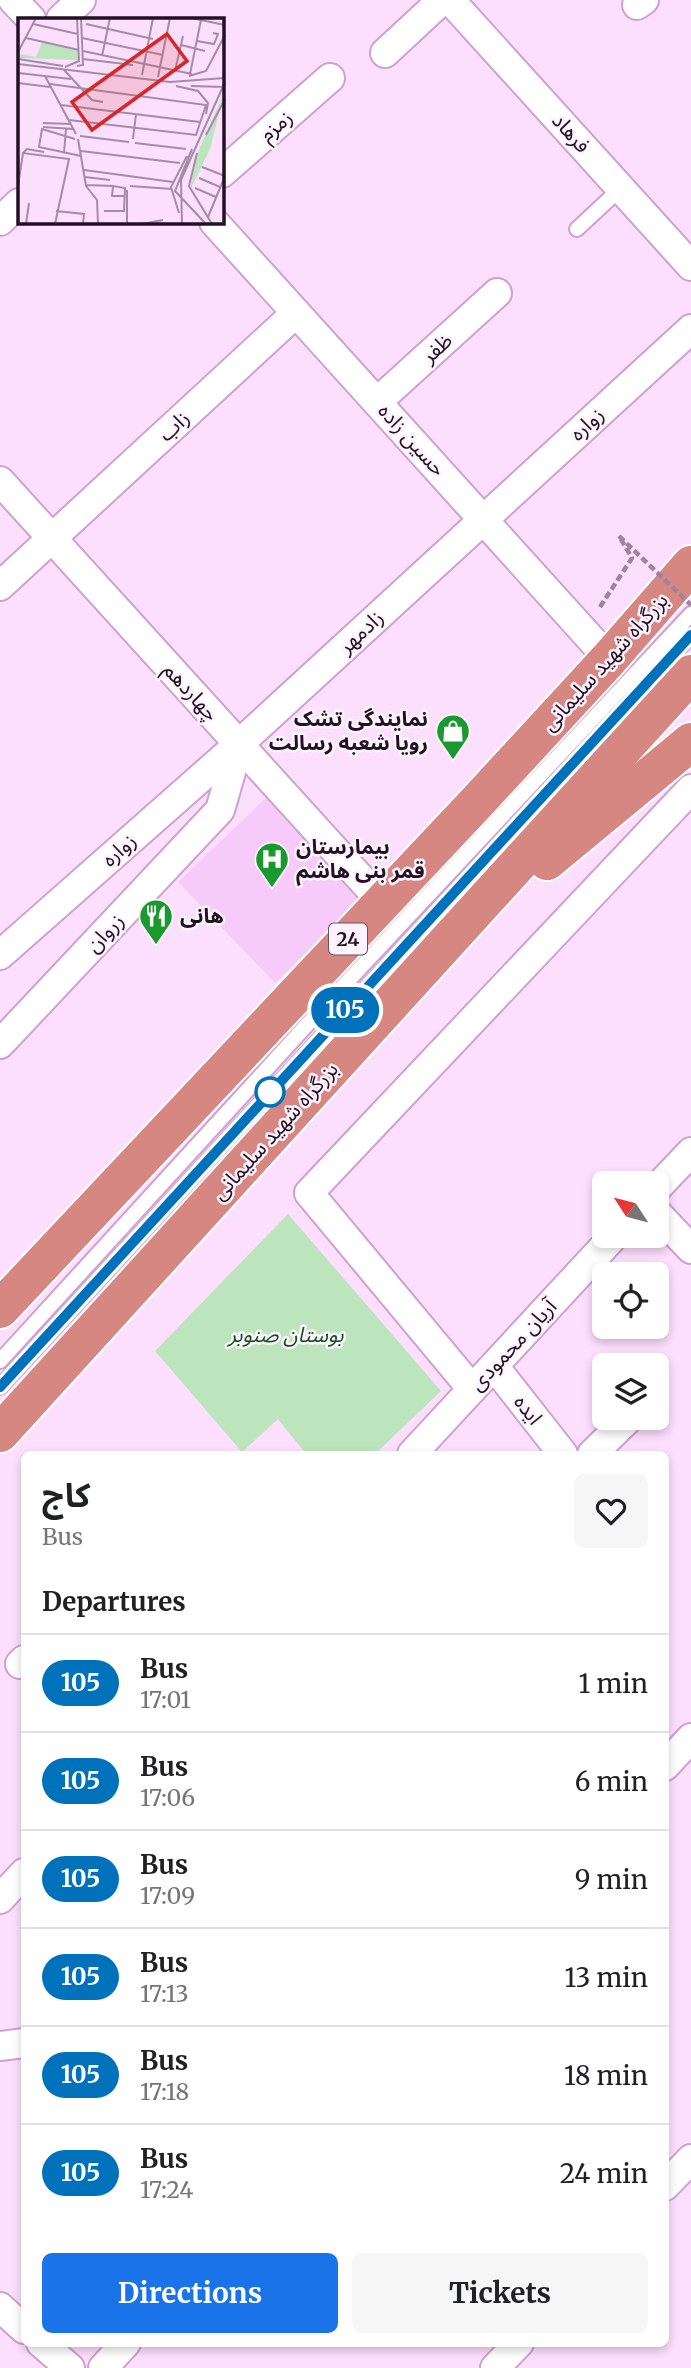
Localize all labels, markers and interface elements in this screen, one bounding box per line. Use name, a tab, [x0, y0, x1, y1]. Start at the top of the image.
inset map	[18, 18, 224, 224]
street label: زمزم	[253, 104, 300, 150]
street label: فرهاد	[546, 107, 596, 158]
street label: ظفر	[415, 327, 458, 369]
street label: حسین زاده	[373, 398, 452, 482]
street label: زواره	[564, 401, 610, 446]
street label: زاب	[152, 404, 195, 447]
street label: بزرگراه شهید سلیمانی	[535, 587, 674, 736]
street label: زادمهر	[332, 604, 389, 660]
street label: چهاردهم	[156, 657, 225, 728]
place label: نمایندگی تشک رویا شعبه رسالت	[269, 705, 428, 756]
shop icon: نمایندگی تشک رویا شعبه رسالت	[434, 712, 472, 761]
street label: زواره	[96, 827, 142, 872]
place label: بیمارستان قمر بنی هاشم	[296, 833, 425, 886]
hospital icon: بیمارستان قمر بنی هاشم	[253, 840, 291, 889]
restaurant icon: هانی	[137, 897, 175, 946]
place label: هانی	[180, 902, 224, 929]
street label: زروان	[80, 907, 130, 958]
road number: 24	[329, 923, 367, 954]
line badge: 105	[305, 987, 385, 1033]
text: 105	[325, 994, 365, 1025]
street label: بزرگراه شهید سلیمانی	[205, 1056, 344, 1205]
unlabelled marker	[255, 1077, 285, 1107]
north arrow	[592, 1171, 668, 1248]
map controls	[592, 1171, 669, 1430]
button: locate	[592, 1262, 669, 1339]
street label: آریان محمودی	[463, 1292, 563, 1396]
park label: بوستان صنوبر	[226, 1321, 344, 1348]
button: layers	[592, 1353, 669, 1430]
street label: ایده	[508, 1389, 549, 1430]
button: heart	[574, 1474, 648, 1548]
text: کاج	[42, 1475, 90, 1516]
text: Bus	[42, 1522, 83, 1551]
text: Departures	[42, 1585, 186, 1618]
text: Bus	[140, 1652, 188, 1685]
text: 105	[61, 1667, 100, 1698]
text: 1 min	[579, 1667, 648, 1700]
text: 17:01	[140, 1685, 191, 1714]
text: Bus	[140, 1750, 188, 1783]
text: 105	[61, 1765, 100, 1796]
text: 6 min	[575, 1765, 648, 1798]
text: 17:06	[140, 1783, 195, 1812]
text: Bus	[140, 1848, 188, 1881]
text: 105	[61, 1863, 100, 1894]
text: 9 min	[575, 1863, 648, 1896]
text: 17:09	[140, 1881, 195, 1910]
text: Bus	[140, 1946, 188, 1979]
text: 105	[61, 1961, 100, 1992]
text: 13 min	[564, 1961, 648, 1994]
text: 17:13	[140, 1979, 189, 2008]
text: Bus	[140, 2044, 188, 2077]
text: 105	[61, 2059, 100, 2090]
text: 18 min	[564, 2059, 648, 2092]
text: 17:18	[140, 2077, 189, 2106]
text: Bus	[140, 2142, 188, 2175]
text: 105	[61, 2157, 100, 2188]
text: 24 min	[560, 2157, 648, 2190]
text: 17:24	[140, 2175, 194, 2204]
button: Directions	[42, 2253, 338, 2333]
button: Tickets	[352, 2253, 648, 2333]

